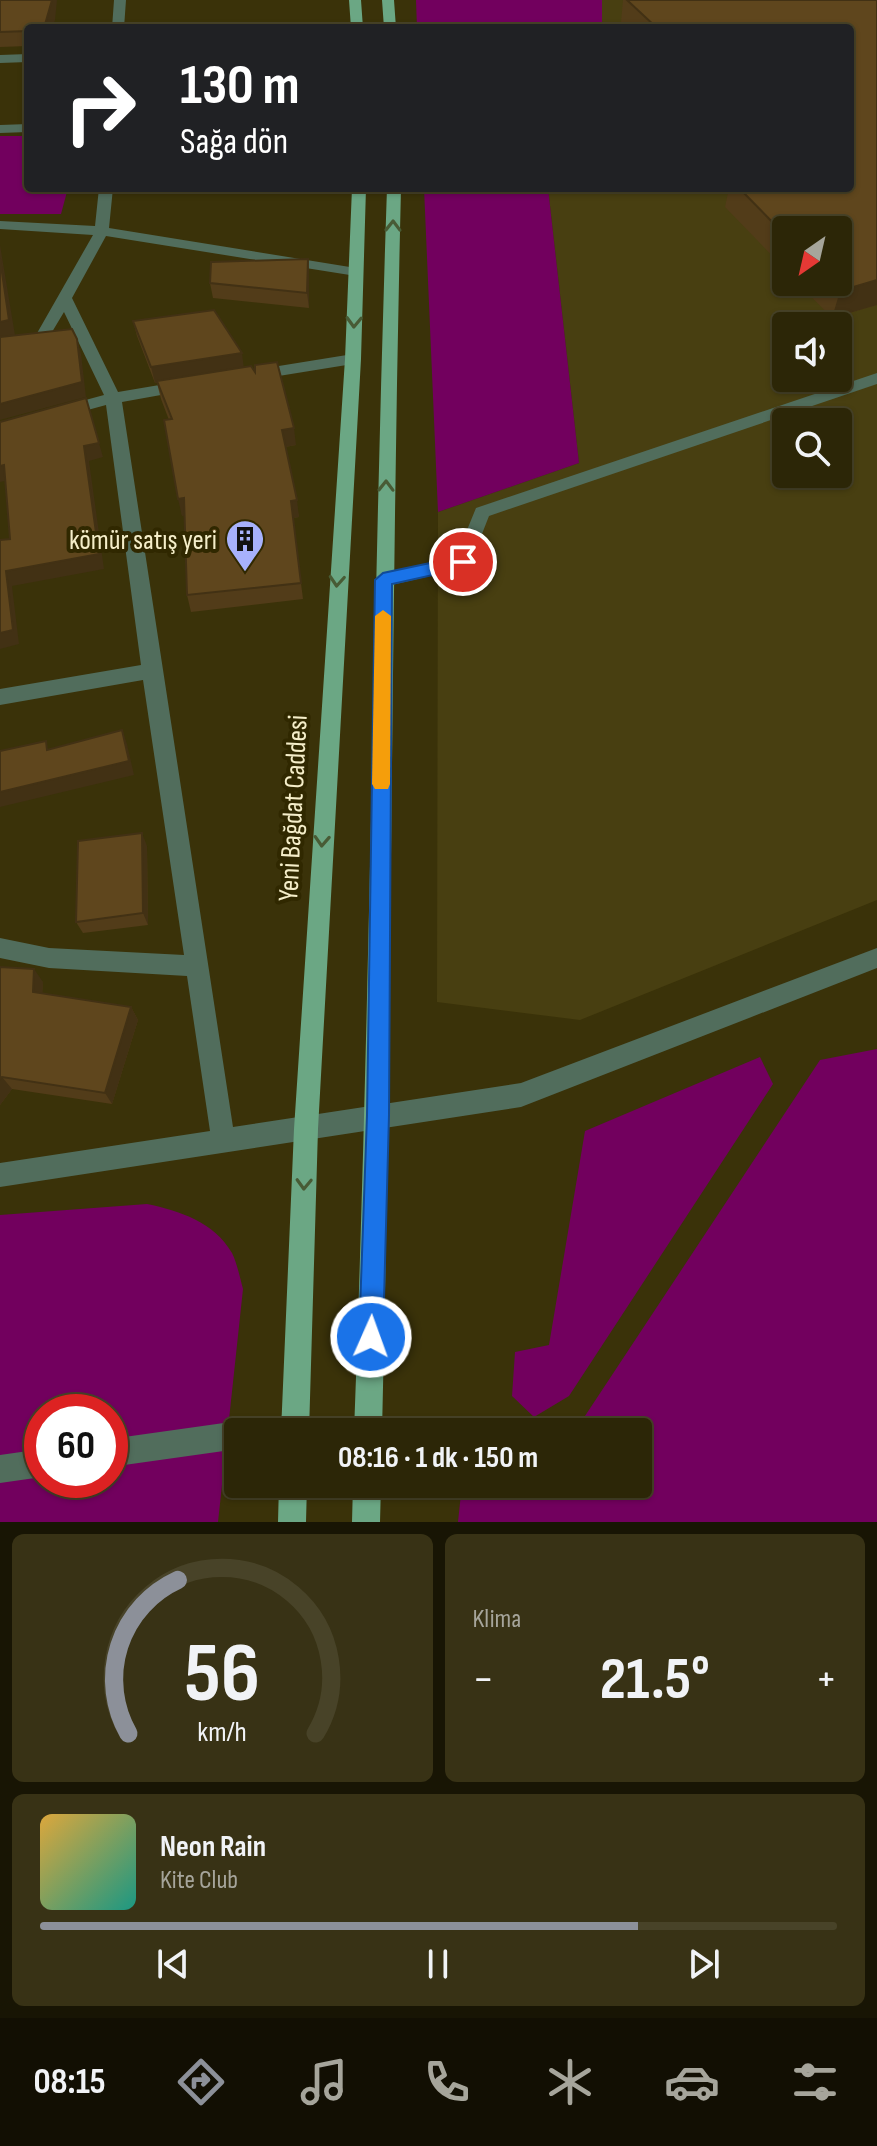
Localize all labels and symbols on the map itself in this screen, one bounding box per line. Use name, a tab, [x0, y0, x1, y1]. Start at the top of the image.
north arrow	[772, 216, 852, 296]
one-way arrow	[385, 219, 402, 232]
one-way arrow	[346, 316, 363, 329]
one-way arrow	[377, 479, 394, 492]
building icon: kömür satış yeri	[224, 518, 266, 573]
place label: kömür satış yeri	[69, 524, 217, 557]
pin	[429, 528, 497, 596]
one-way arrow	[329, 575, 346, 588]
street label: Yeni Bağdat Caddesi	[272, 714, 315, 902]
one-way arrow	[314, 835, 331, 848]
one-way arrow	[295, 1178, 312, 1191]
position arrow	[329, 1295, 413, 1379]
speed limit sign: 60	[24, 1394, 128, 1498]

